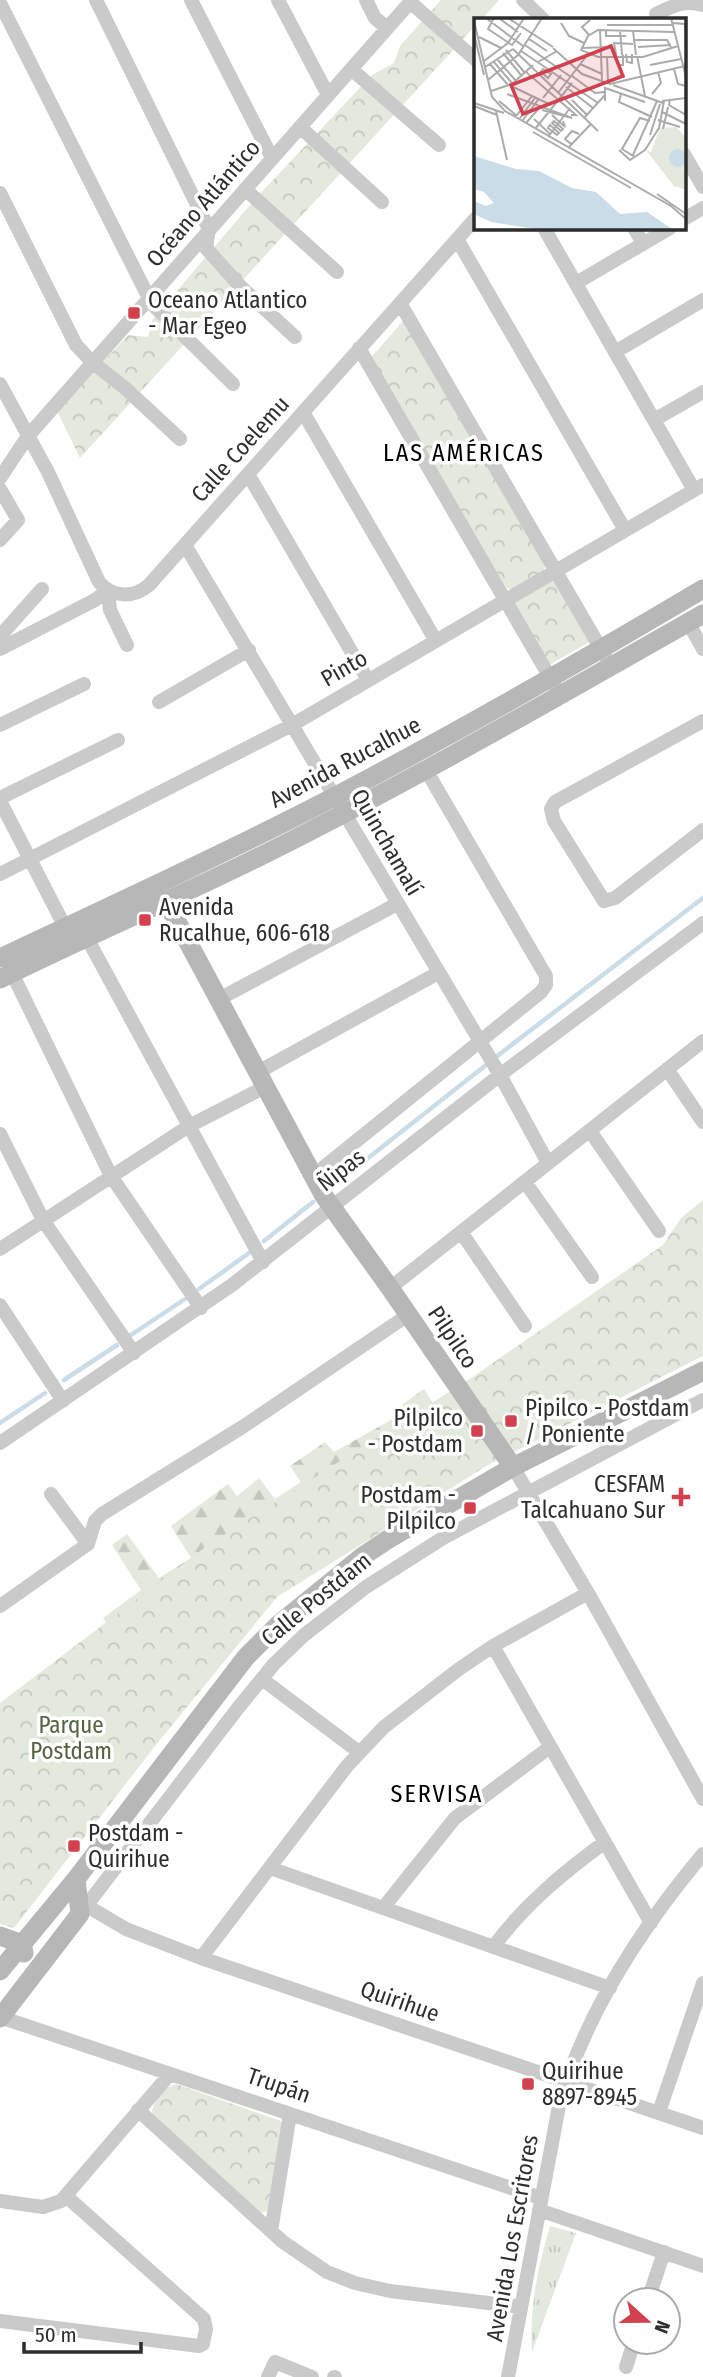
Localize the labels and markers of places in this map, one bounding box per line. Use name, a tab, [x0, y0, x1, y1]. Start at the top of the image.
place label: Oceano Atlantico - Mar Egeo	[148, 286, 307, 340]
marker: Oceano Atlantico - Mar Egeo	[126, 305, 142, 321]
place label: Avenida Rucalhue, 606-618	[159, 893, 330, 947]
marker: Avenida Rucalhue, 606-618	[137, 912, 153, 928]
place label: Pipilco - Postdam / Poniente	[525, 1394, 689, 1448]
place label: Pilpilco - Postdam	[367, 1404, 463, 1458]
marker: Pipilco - Postdam / Poniente	[503, 1413, 519, 1429]
marker: Pilpilco - Postdam	[469, 1423, 485, 1439]
place label: CESFAM Talcahuano Sur	[521, 1470, 665, 1524]
place label: Postdam - Pilpilco	[360, 1481, 456, 1535]
marker: CESFAM Talcahuano Sur	[671, 1487, 691, 1507]
marker: Postdam - Pilpilco	[462, 1500, 478, 1516]
place label: Postdam - Quirihue	[88, 1819, 184, 1873]
marker: Postdam - Quirihue	[66, 1838, 82, 1854]
place label: Quirihue 8897-8945	[542, 2057, 637, 2111]
marker: Quirihue 8897-8945	[520, 2076, 536, 2092]

